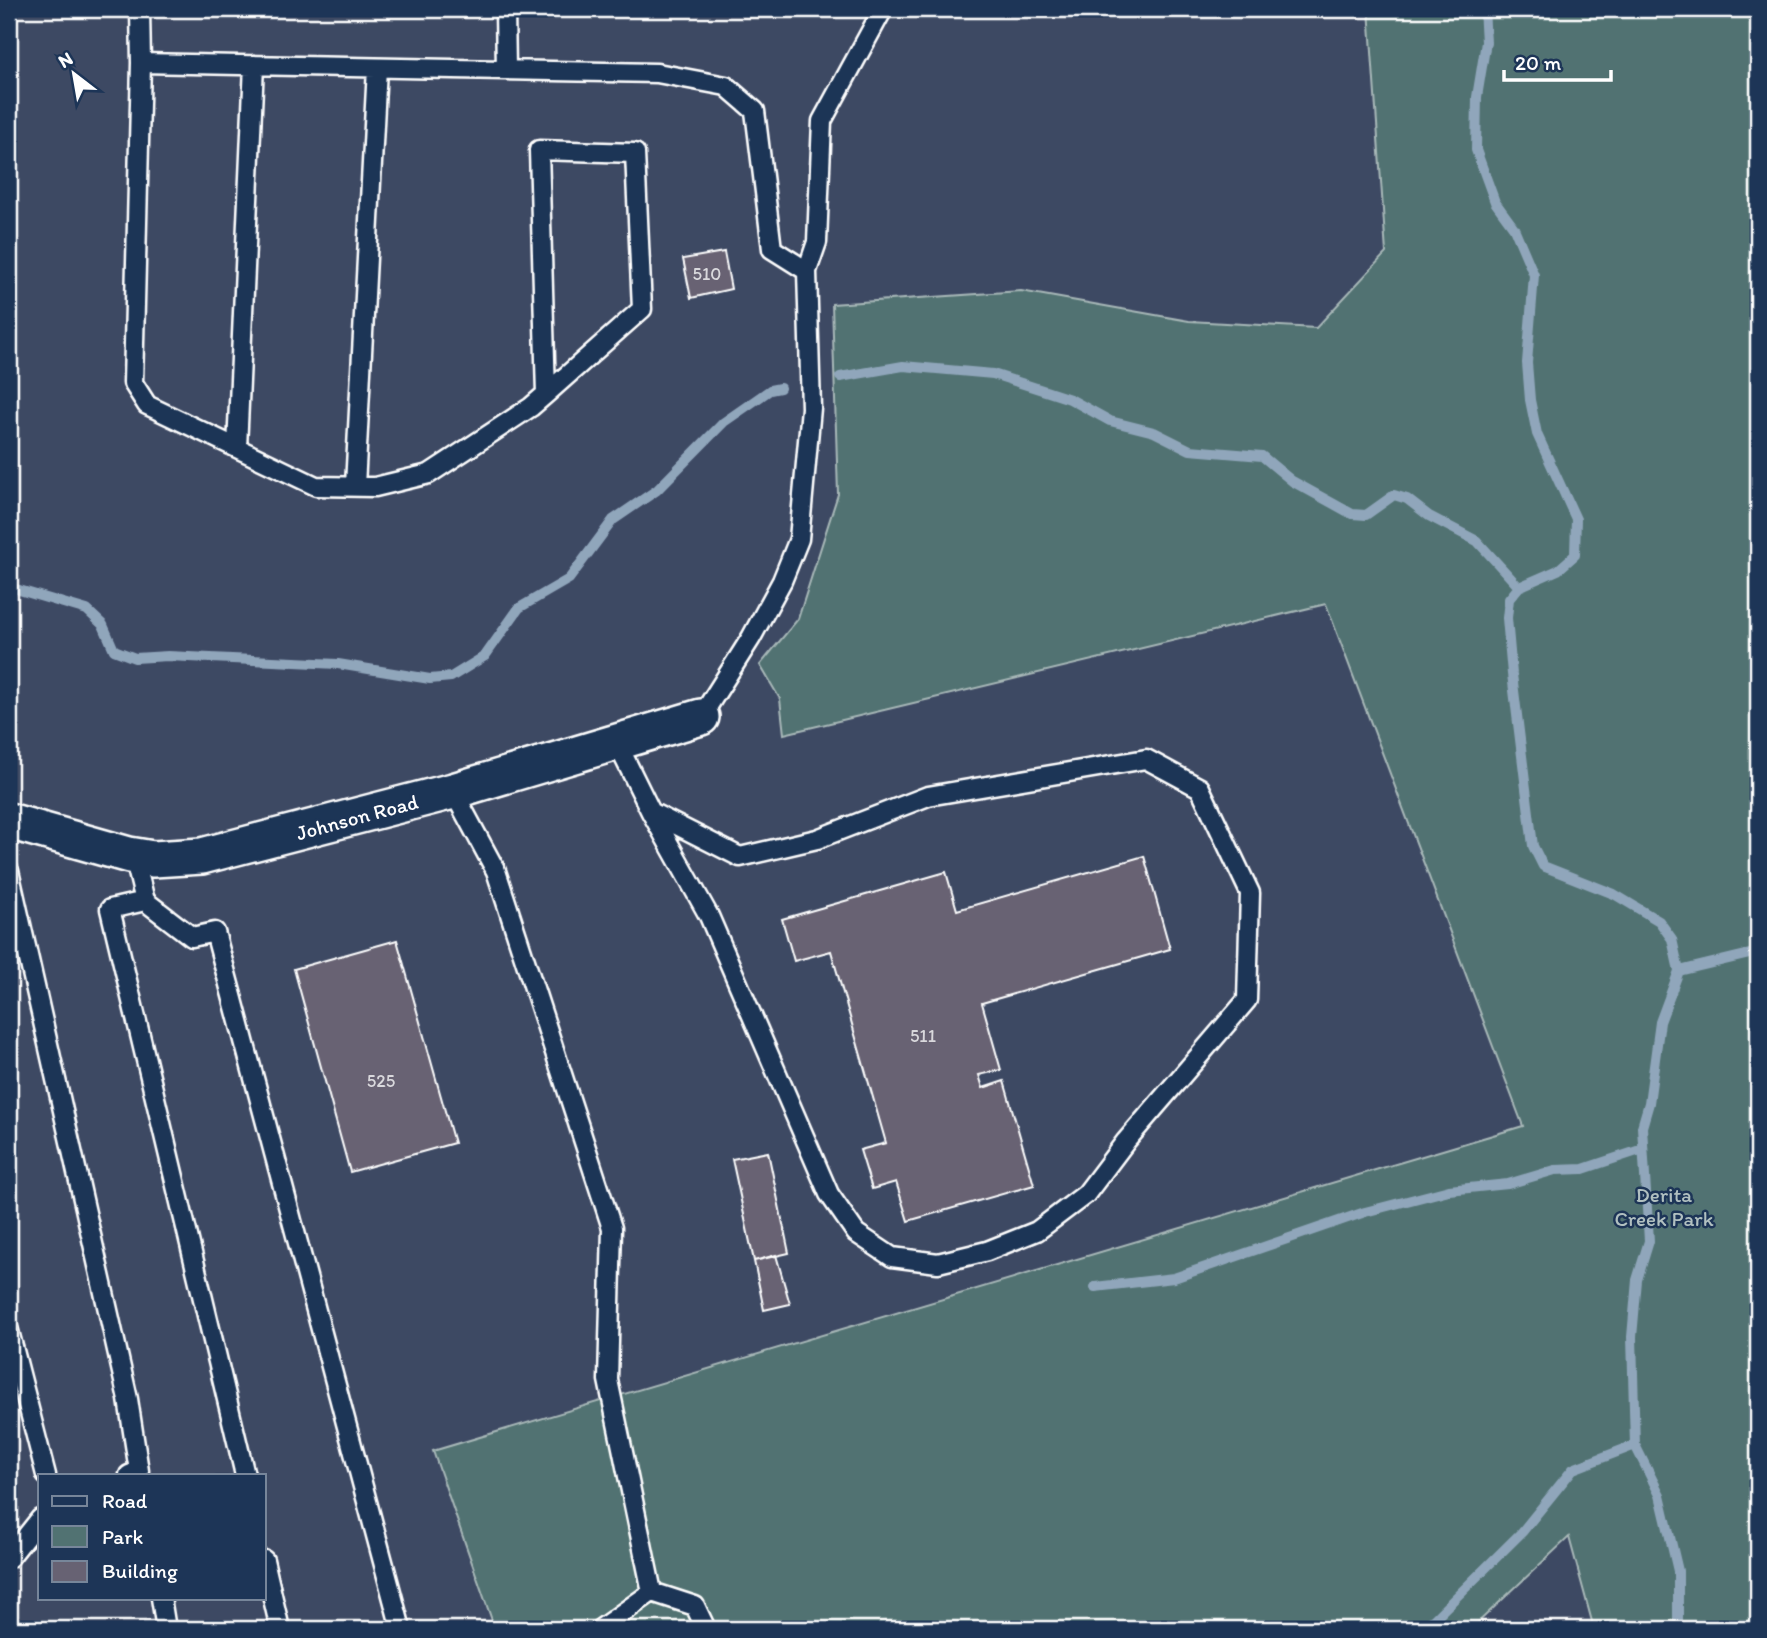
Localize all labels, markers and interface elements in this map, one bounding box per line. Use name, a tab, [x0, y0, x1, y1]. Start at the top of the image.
north arrow	[38, 38, 108, 108]
scale bar	[1504, 38, 1611, 82]
text: N	[54, 47, 77, 73]
text: 20 m	[1515, 50, 1562, 75]
house number: 510	[693, 263, 721, 285]
street label: Johnson Road	[293, 789, 421, 845]
house number: 511	[910, 1025, 936, 1047]
house number: 525	[367, 1070, 395, 1092]
park label: Derita Creek Park	[1614, 1182, 1714, 1231]
legend	[38, 1474, 266, 1600]
text: Road	[102, 1488, 148, 1513]
text: Park	[102, 1524, 144, 1549]
text: Building	[102, 1558, 178, 1583]

